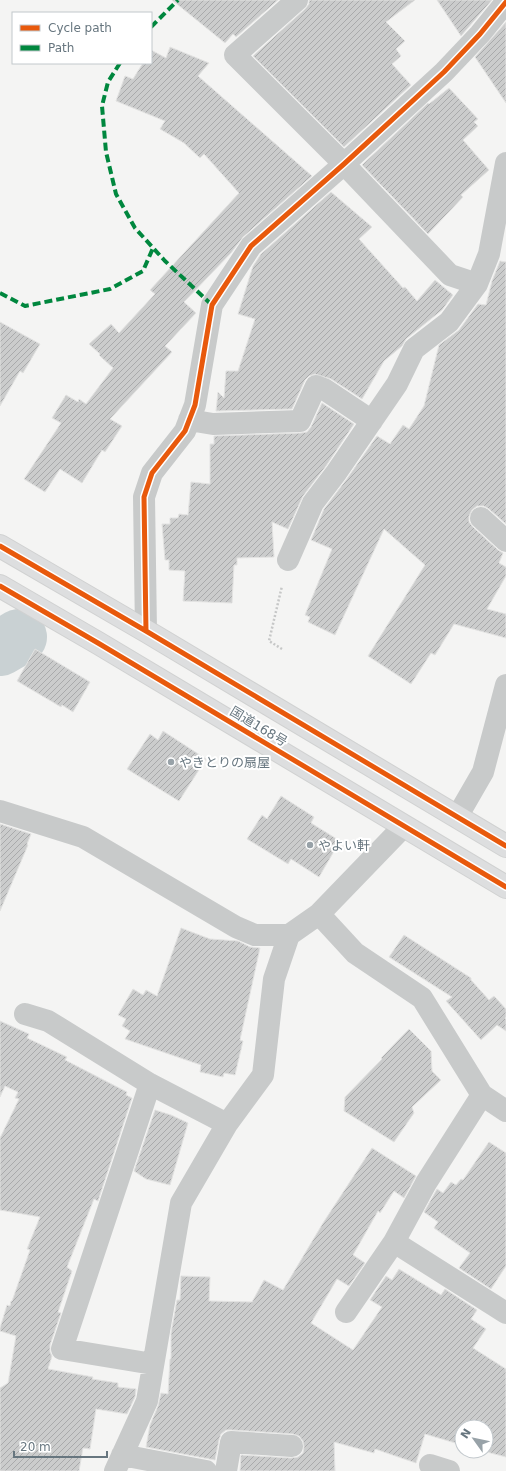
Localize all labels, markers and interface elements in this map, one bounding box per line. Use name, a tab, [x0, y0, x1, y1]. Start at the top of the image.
legend	[12, 12, 152, 64]
text: Cycle path	[48, 21, 112, 35]
text: Path	[48, 41, 74, 55]
street label: 国道168号	[228, 704, 290, 749]
place label: やきとりの扇屋	[179, 755, 270, 770]
marker: やきとりの扇屋	[166, 757, 176, 767]
place label: やよい軒	[318, 838, 370, 853]
marker: やよい軒	[305, 840, 315, 850]
north arrow	[454, 1419, 494, 1459]
text: N	[458, 1426, 474, 1441]
scale bar	[14, 1433, 107, 1459]
text: 20 m	[20, 1440, 51, 1454]

